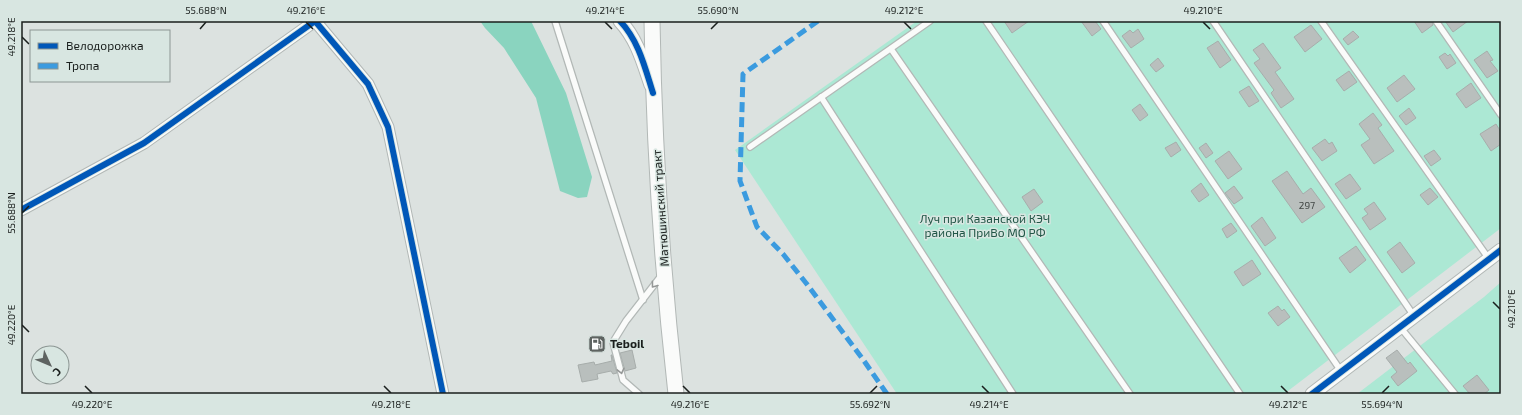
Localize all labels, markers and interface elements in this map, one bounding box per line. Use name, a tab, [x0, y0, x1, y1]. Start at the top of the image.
text: 55.688°N	[185, 4, 227, 16]
text: 49.216°E	[287, 4, 326, 16]
text: 49.214°E	[585, 4, 625, 16]
text: 55.690°N	[697, 4, 739, 16]
text: 49.212°E	[885, 4, 924, 16]
text: 49.210°E	[1183, 4, 1223, 16]
text: 49.218°E	[5, 17, 17, 57]
legend	[30, 30, 170, 82]
text: Велодорожка	[66, 38, 144, 52]
text: Тропа	[66, 58, 99, 72]
street label: Матюшинский тракт	[649, 149, 671, 267]
text: 55.688°N	[5, 192, 17, 234]
house number: 297	[1299, 199, 1315, 211]
park label: Луч при Казанской КЭЧ района ПриВо МО РФ	[920, 211, 1050, 239]
one-way arrow	[652, 281, 659, 288]
text: 49.210°E	[1505, 289, 1517, 329]
text: 49.220°E	[5, 304, 17, 345]
fuel station icon: Teboil	[587, 334, 607, 354]
place label: Teboil	[610, 336, 644, 350]
north arrow	[30, 345, 70, 385]
text: С	[50, 365, 64, 380]
one-way arrow	[616, 368, 624, 374]
text: 49.220°E	[72, 398, 113, 410]
text: 49.218°E	[371, 398, 411, 410]
text: 49.216°E	[671, 398, 710, 410]
text: 55.692°N	[850, 398, 890, 410]
text: 49.214°E	[969, 398, 1009, 410]
text: 49.212°E	[1269, 398, 1308, 410]
text: 55.694°N	[1361, 398, 1403, 410]

